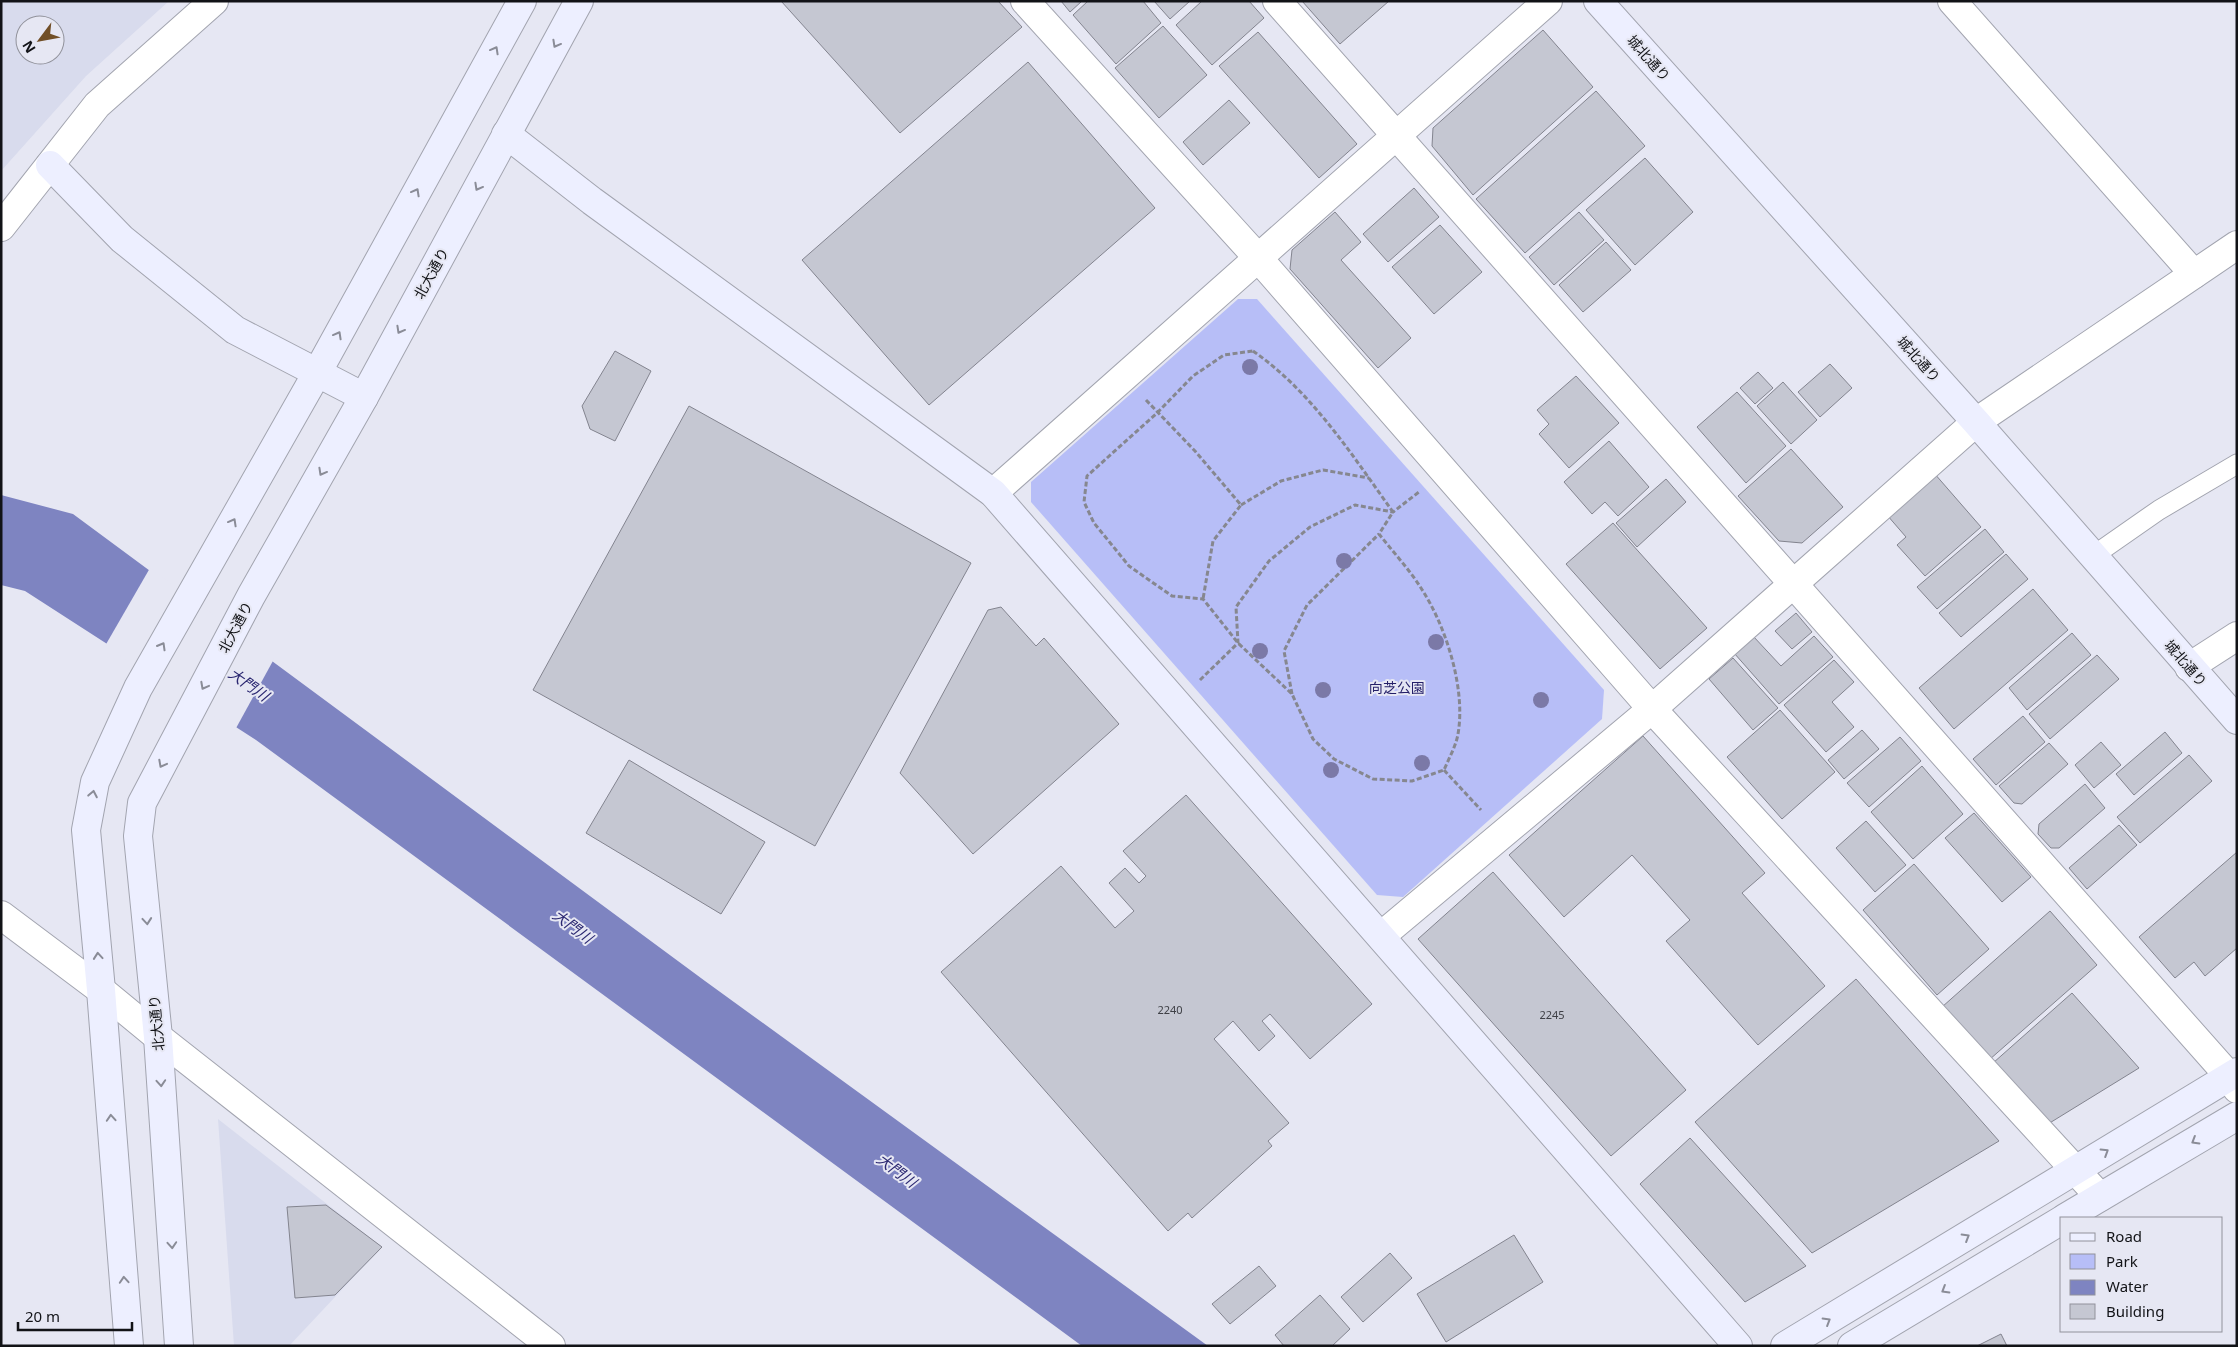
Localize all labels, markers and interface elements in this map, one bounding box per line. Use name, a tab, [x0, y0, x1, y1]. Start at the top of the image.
north arrow	[15, 15, 65, 65]
street label: 城北通り	[1623, 31, 1675, 85]
text: N	[17, 37, 40, 57]
one-way arrow	[552, 39, 562, 48]
one-way arrow	[488, 46, 498, 55]
one-way arrow	[474, 181, 484, 190]
one-way arrow	[410, 189, 420, 198]
street label: 北大通り	[409, 244, 453, 302]
one-way arrow	[397, 324, 407, 333]
one-way arrow	[332, 331, 342, 340]
street label: 城北通り	[1893, 332, 1945, 386]
one-way arrow	[318, 466, 328, 475]
one-way arrow	[226, 519, 236, 528]
street label: 北大通り	[213, 598, 257, 656]
street label: 城北通り	[2160, 636, 2212, 690]
one-way arrow	[156, 642, 166, 651]
water label: 大門川	[225, 663, 275, 706]
park label: 向芝公園	[1369, 678, 1425, 697]
one-way arrow	[200, 680, 210, 689]
one-way arrow	[158, 759, 168, 768]
one-way arrow	[87, 790, 98, 799]
water label: 大門川	[549, 904, 599, 949]
one-way arrow	[141, 917, 152, 925]
one-way arrow	[93, 951, 104, 959]
street label: 北大通り	[144, 994, 168, 1052]
house number: 2240	[1157, 1002, 1183, 1017]
house number: 2245	[1539, 1007, 1565, 1022]
one-way arrow	[155, 1079, 166, 1087]
one-way arrow	[106, 1113, 117, 1121]
one-way arrow	[2191, 1134, 2200, 1144]
water label: 大門川	[873, 1148, 923, 1193]
one-way arrow	[2100, 1149, 2109, 1159]
legend	[2060, 1217, 2223, 1332]
text: Road	[2106, 1226, 2142, 1246]
one-way arrow	[1961, 1233, 1970, 1243]
one-way arrow	[167, 1241, 178, 1249]
text: Park	[2106, 1251, 2138, 1271]
one-way arrow	[118, 1275, 129, 1283]
text: Water	[2106, 1276, 2148, 1296]
one-way arrow	[1941, 1284, 1950, 1294]
scale bar	[18, 1300, 131, 1332]
text: Building	[2106, 1301, 2164, 1321]
text: 20 m	[25, 1306, 60, 1326]
one-way arrow	[1821, 1317, 1830, 1327]

